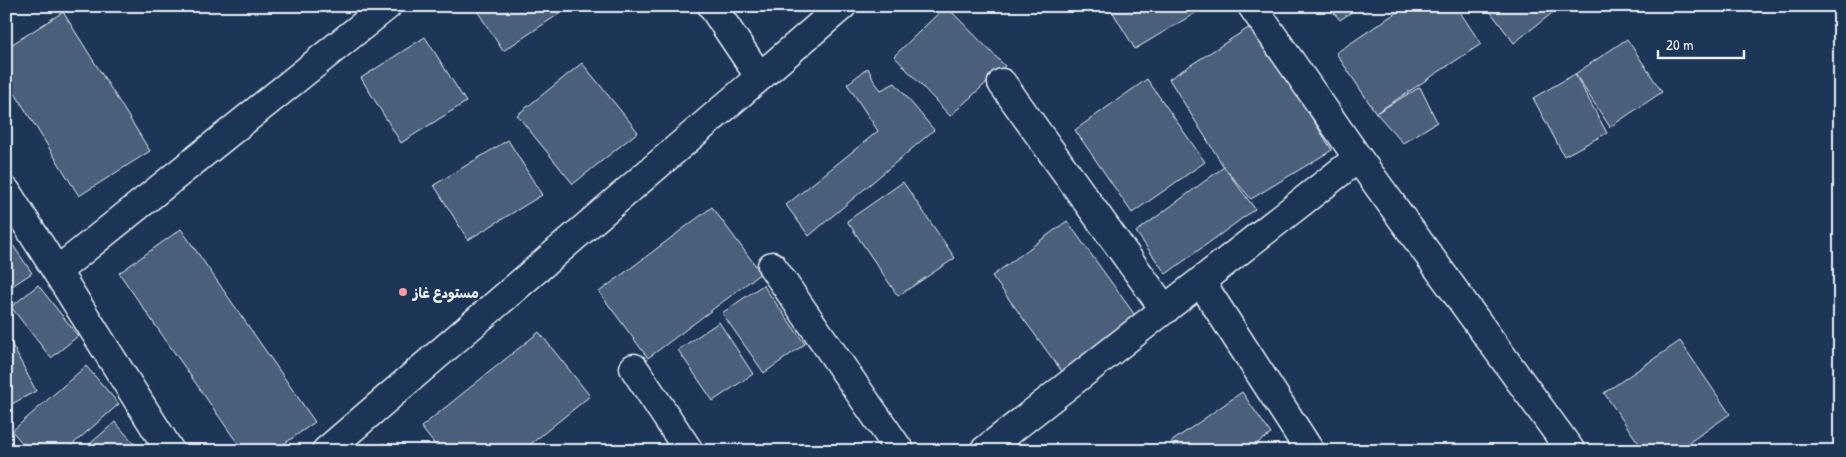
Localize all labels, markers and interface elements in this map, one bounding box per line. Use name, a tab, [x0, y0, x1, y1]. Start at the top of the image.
scale bar	[1658, 28, 1745, 60]
text: 20 m	[1666, 34, 1693, 55]
place label: مستودع غاز	[411, 283, 479, 303]
marker: مستودع غاز	[397, 286, 409, 298]

